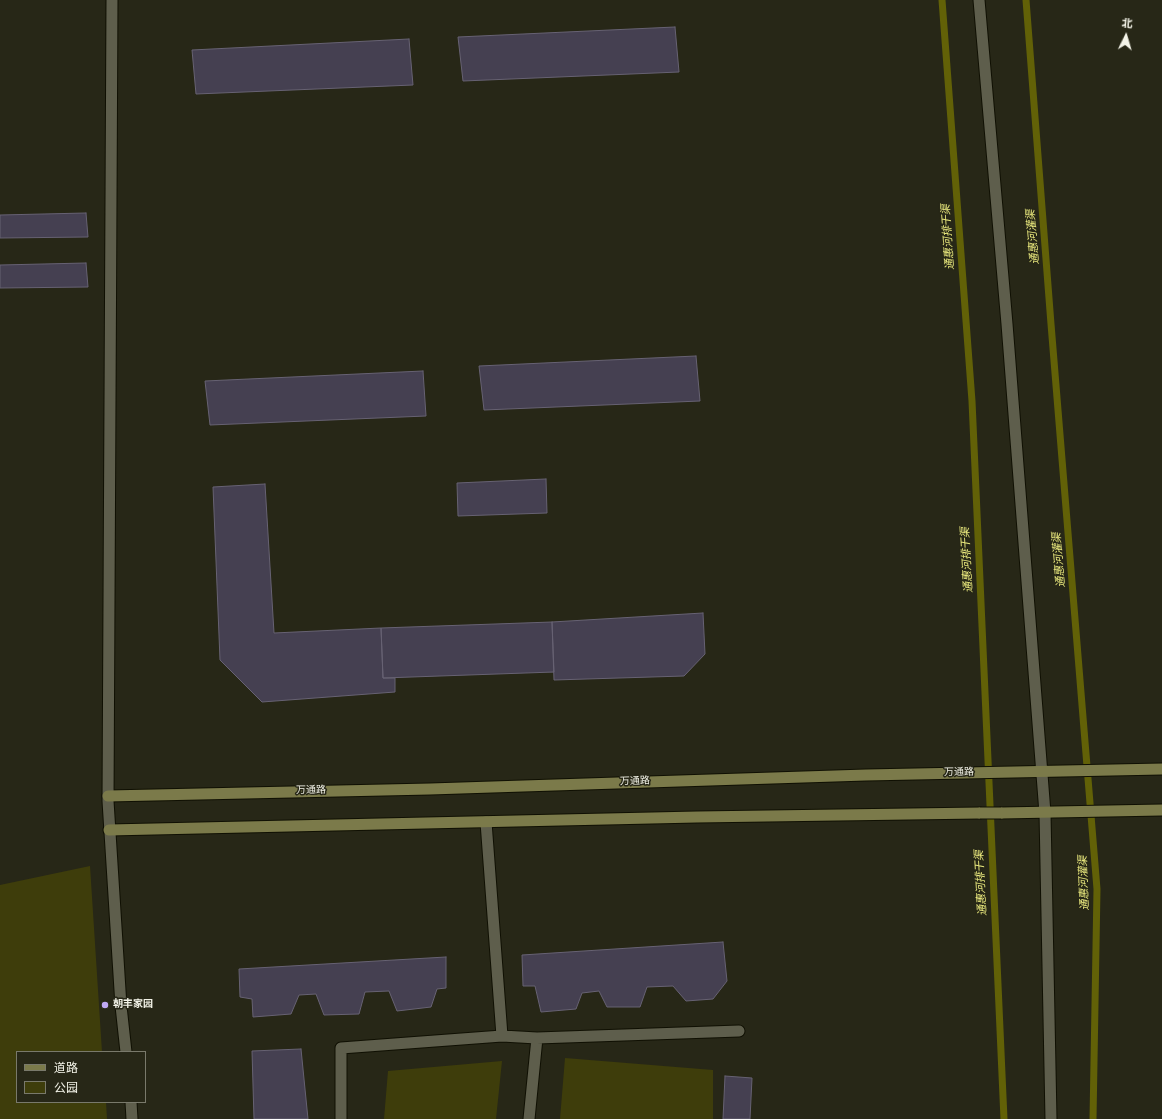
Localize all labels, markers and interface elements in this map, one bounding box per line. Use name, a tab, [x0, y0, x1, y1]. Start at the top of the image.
north arrow	[1106, 16, 1146, 56]
text: 北	[1121, 17, 1133, 31]
water label: 通惠河排干渠	[940, 204, 958, 270]
water label: 通惠河灌渠	[1025, 209, 1043, 265]
water label: 通惠河排干渠	[960, 527, 976, 593]
water label: 通惠河灌渠	[1051, 532, 1069, 588]
street label: 万通路	[944, 767, 974, 779]
street label: 万通路	[620, 775, 650, 789]
street label: 万通路	[296, 785, 326, 797]
water label: 通惠河排干渠	[974, 850, 990, 916]
water label: 通惠河灌渠	[1077, 855, 1093, 911]
place label: 朝丰家园	[113, 999, 153, 1011]
marker: 朝丰家园	[100, 1000, 110, 1010]
legend	[16, 1051, 146, 1103]
text: 道路	[54, 1061, 78, 1077]
text: 公园	[54, 1081, 78, 1097]

